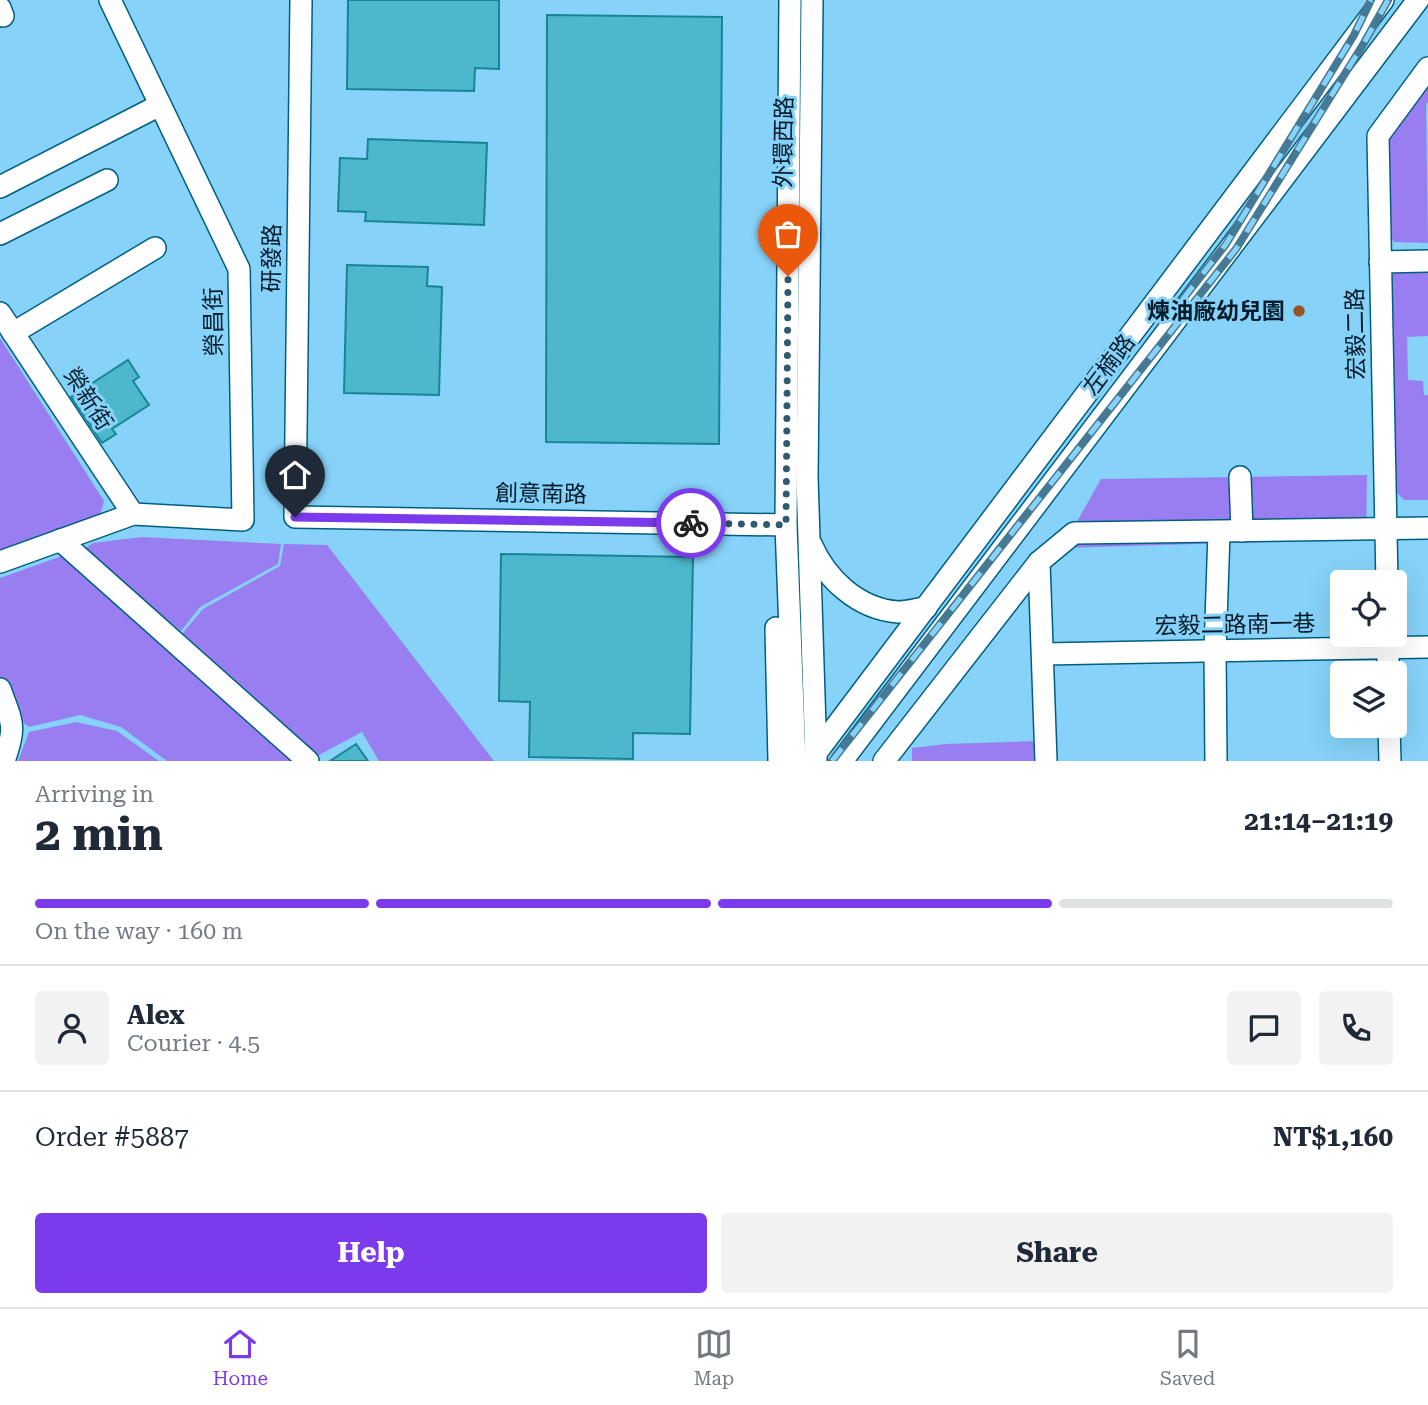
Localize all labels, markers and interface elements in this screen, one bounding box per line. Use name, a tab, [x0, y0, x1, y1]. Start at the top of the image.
street label: 外環西路	[770, 96, 798, 188]
pin	[758, 204, 818, 276]
icon: bag	[769, 215, 807, 253]
street label: 研發路	[258, 223, 286, 293]
street label: 榮昌街	[200, 287, 228, 357]
street label: 宏毅二路	[1342, 288, 1370, 380]
place label: 煉油廠幼兒園	[1147, 298, 1285, 325]
marker: 煉油廠幼兒園	[1291, 303, 1307, 319]
street label: 左楠路	[1077, 329, 1141, 401]
street label: 榮新街	[58, 363, 118, 435]
pin	[265, 445, 325, 517]
icon: home	[276, 456, 314, 494]
street label: 創意南路	[495, 480, 587, 508]
courier	[656, 488, 726, 558]
icon: bike	[672, 504, 710, 542]
map controls	[1330, 570, 1407, 738]
button: locate	[1330, 570, 1407, 647]
street label: 宏毅二路南一巷	[1154, 610, 1316, 640]
button: layers	[1330, 661, 1407, 738]
text: Arriving in	[35, 781, 154, 808]
text: 21:14–21:19	[1244, 806, 1393, 836]
text: 2 min	[35, 807, 163, 861]
text: On the way · 160 m	[35, 918, 243, 945]
button: person	[35, 991, 109, 1065]
button: chat	[1227, 991, 1301, 1065]
button: phone	[1319, 991, 1393, 1065]
text: Alex	[127, 1000, 185, 1030]
text: Courier · 4.5	[127, 1030, 260, 1057]
text: Order #5887	[35, 1122, 189, 1152]
text: NT$1,160	[1273, 1122, 1393, 1152]
button: Help	[35, 1213, 707, 1293]
button: Share	[721, 1213, 1393, 1293]
tab: Home	[213, 1325, 268, 1390]
tab: Map	[694, 1325, 734, 1390]
tab: Saved	[1160, 1325, 1215, 1390]

